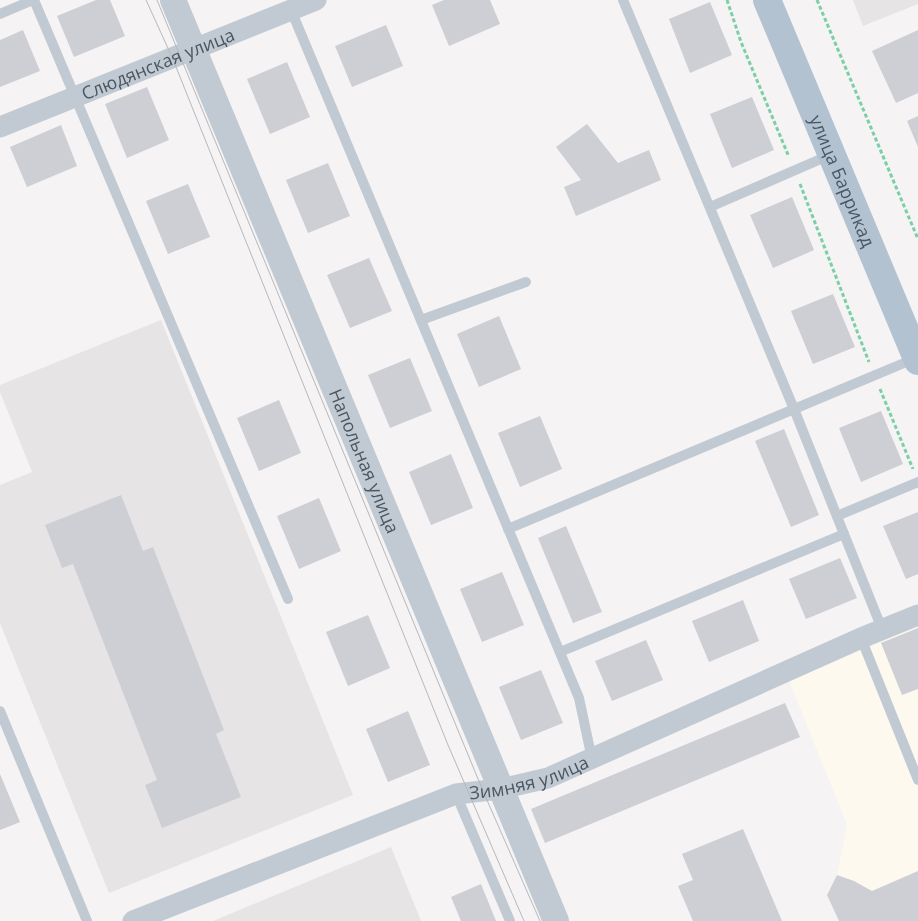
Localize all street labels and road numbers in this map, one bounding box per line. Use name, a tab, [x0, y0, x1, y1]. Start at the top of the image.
street label: Слюдянская улица	[78, 22, 238, 105]
street label: улица Баррикад	[804, 111, 881, 250]
street label: Напольная улица	[324, 385, 405, 537]
street label: Зимняя улица	[468, 749, 592, 804]

